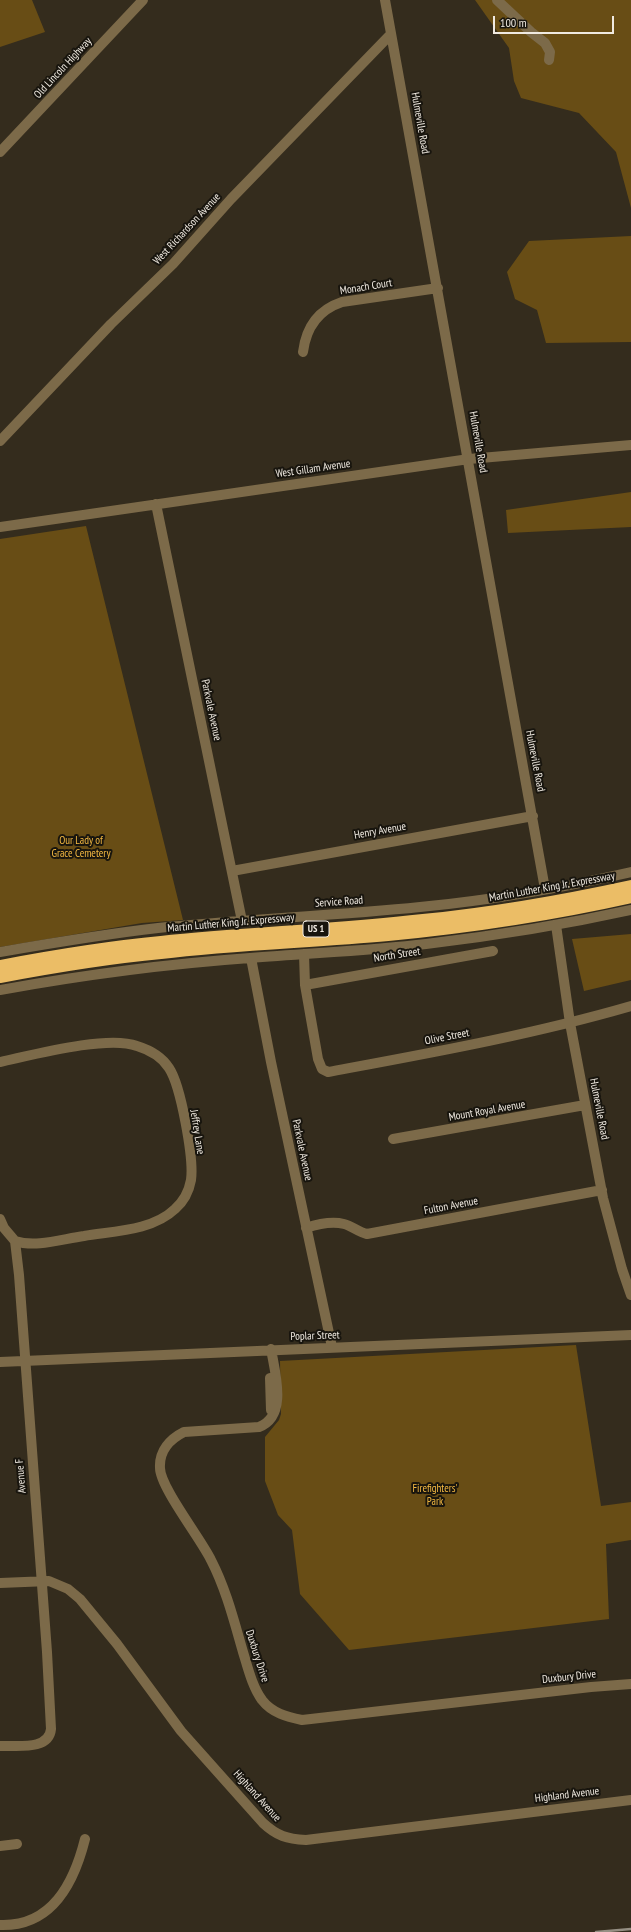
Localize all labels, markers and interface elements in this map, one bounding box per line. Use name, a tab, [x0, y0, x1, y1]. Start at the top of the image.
scale bar	[495, 8, 616, 34]
text: 100 m	[500, 15, 527, 30]
street label: Old Lincoln Highway	[31, 35, 95, 101]
street label: Hulmeville Road	[408, 91, 432, 155]
street label: West Richardson Avenue	[151, 191, 223, 267]
street label: Monach Court	[339, 276, 393, 298]
street label: Hulmeville Road	[466, 410, 490, 474]
street label: West Gillam Avenue	[275, 457, 351, 481]
street label: Parkvale Avenue	[198, 678, 224, 742]
street label: Hulmeville Road	[523, 729, 547, 793]
street label: Henry Avenue	[353, 820, 407, 842]
park label: Our Lady of Grace Cemetery	[51, 834, 111, 860]
street label: Martin Luther King Jr. Expressway	[488, 869, 616, 905]
street label: Service Road	[314, 894, 364, 910]
street label: Martin Luther King Jr. Expressway	[167, 911, 295, 935]
road number: US 1	[303, 921, 329, 937]
street label: North Street	[373, 945, 421, 965]
street label: Olive Street	[424, 1026, 470, 1048]
street label: Hulmeville Road	[587, 1077, 611, 1141]
street label: Mount Royal Avenue	[448, 1098, 526, 1124]
street label: Jeffrey Lane	[187, 1109, 207, 1155]
street label: Parkvale Avenue	[289, 1118, 315, 1182]
street label: Fulton Avenue	[423, 1194, 479, 1218]
street label: Poplar Street	[290, 1329, 340, 1343]
street label: Avenue F	[13, 1458, 29, 1494]
park label: Firefighters' Park	[412, 1482, 458, 1508]
street label: Duxbury Drive	[242, 1628, 272, 1684]
street label: Duxbury Drive	[541, 1668, 597, 1686]
street label: Highland Avenue	[230, 1768, 284, 1824]
street label: Highland Avenue	[534, 1785, 600, 1805]

